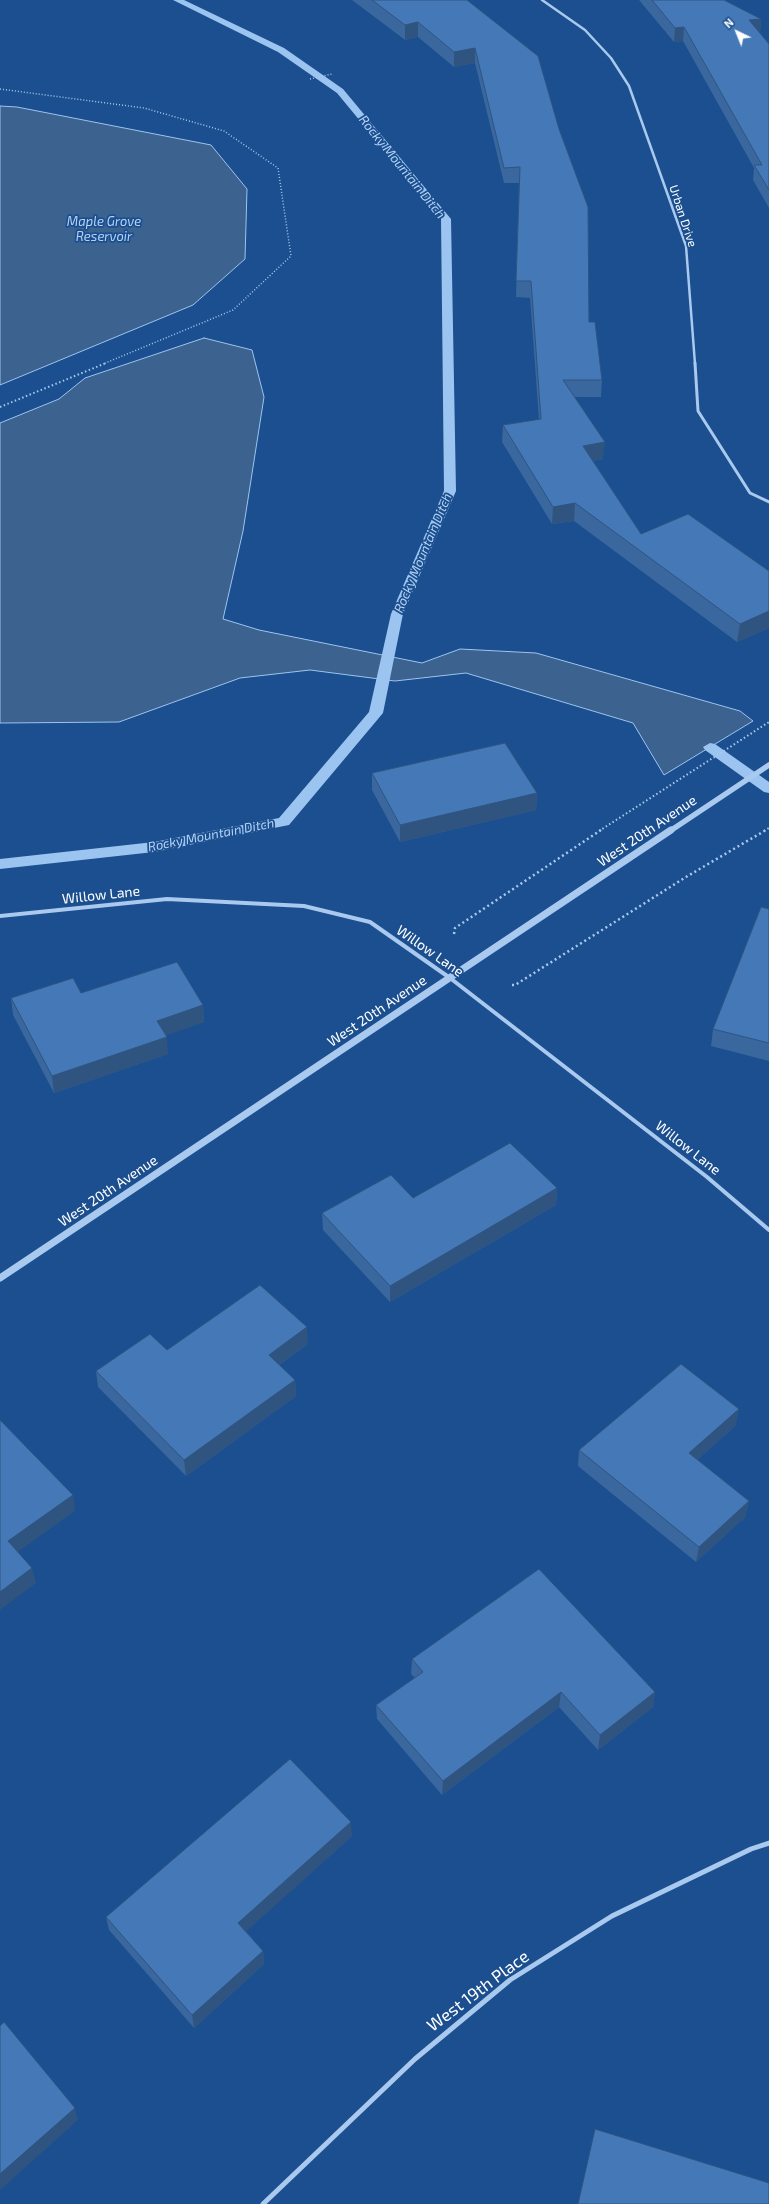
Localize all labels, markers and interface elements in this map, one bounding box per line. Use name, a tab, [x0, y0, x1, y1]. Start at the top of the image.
north arrow	[717, 12, 757, 52]
text: N	[721, 15, 736, 30]
water label: Rocky Mountain Ditch	[356, 112, 448, 222]
street label: Urban Drive	[666, 183, 700, 249]
water label: Maple Grove Reservoir	[67, 214, 141, 245]
water label: Rocky Mountain Ditch	[391, 491, 455, 615]
street label: West 20th Avenue	[594, 792, 700, 870]
water label: Rocky Mountain Ditch	[147, 815, 275, 855]
street label: Willow Lane	[61, 883, 141, 907]
street label: Willow Lane	[393, 922, 467, 980]
street label: West 20th Avenue	[324, 972, 430, 1050]
street label: Willow Lane	[652, 1117, 724, 1179]
street label: West 20th Avenue	[55, 1152, 161, 1230]
street label: West 19th Place	[423, 1946, 533, 2036]

